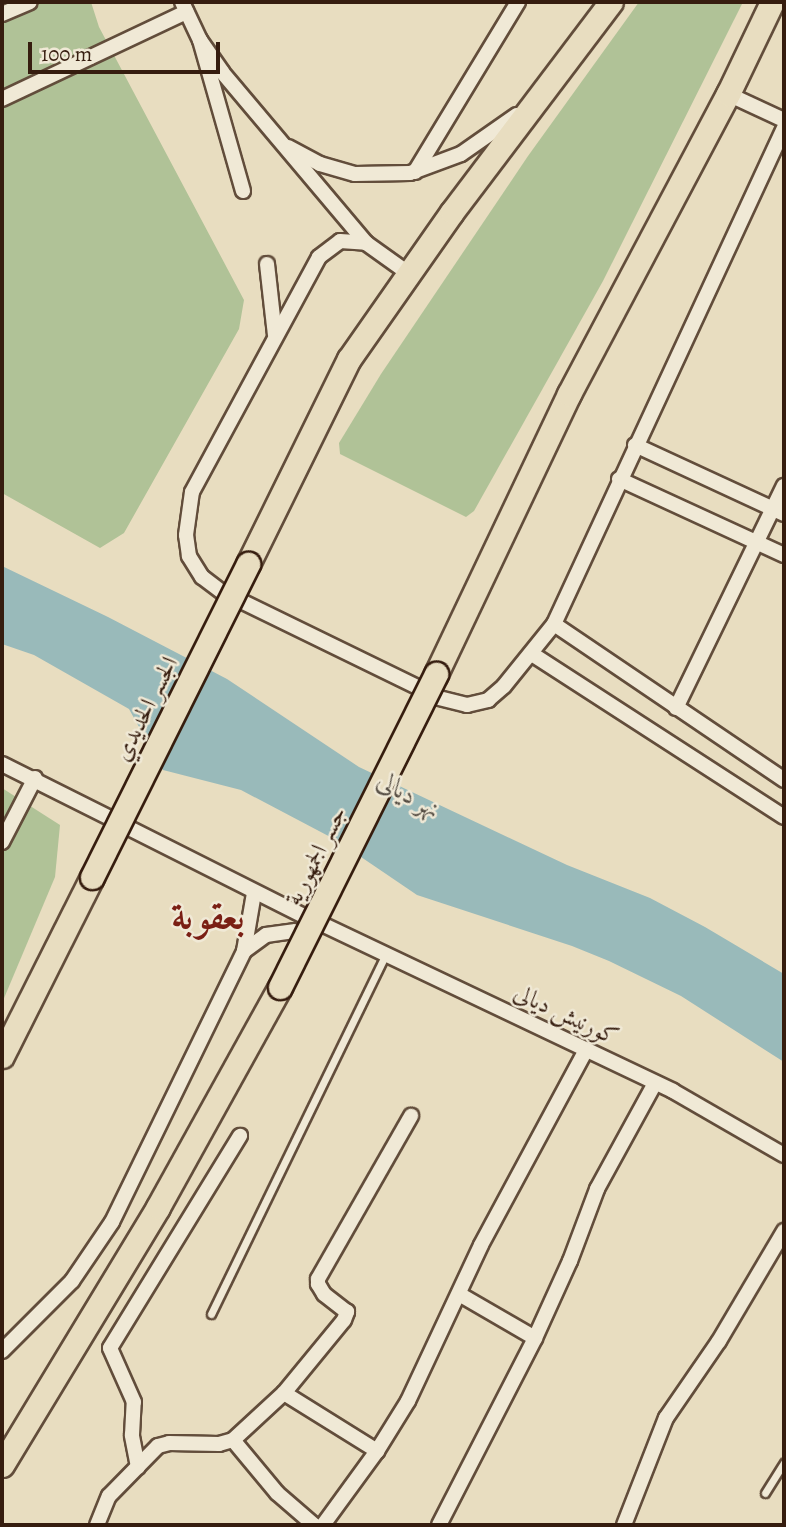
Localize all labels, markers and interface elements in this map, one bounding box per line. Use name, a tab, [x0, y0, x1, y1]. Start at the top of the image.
scale bar	[32, 28, 224, 72]
text: 100 m	[41, 40, 92, 68]
street label: الجسر الحديدي	[107, 652, 185, 766]
water label: نهر ديالى	[372, 764, 446, 826]
street label: جسر الجمهورية	[279, 802, 353, 910]
district label: بعقوبة	[171, 893, 245, 939]
street label: كورنيش ديالى	[509, 978, 623, 1052]

